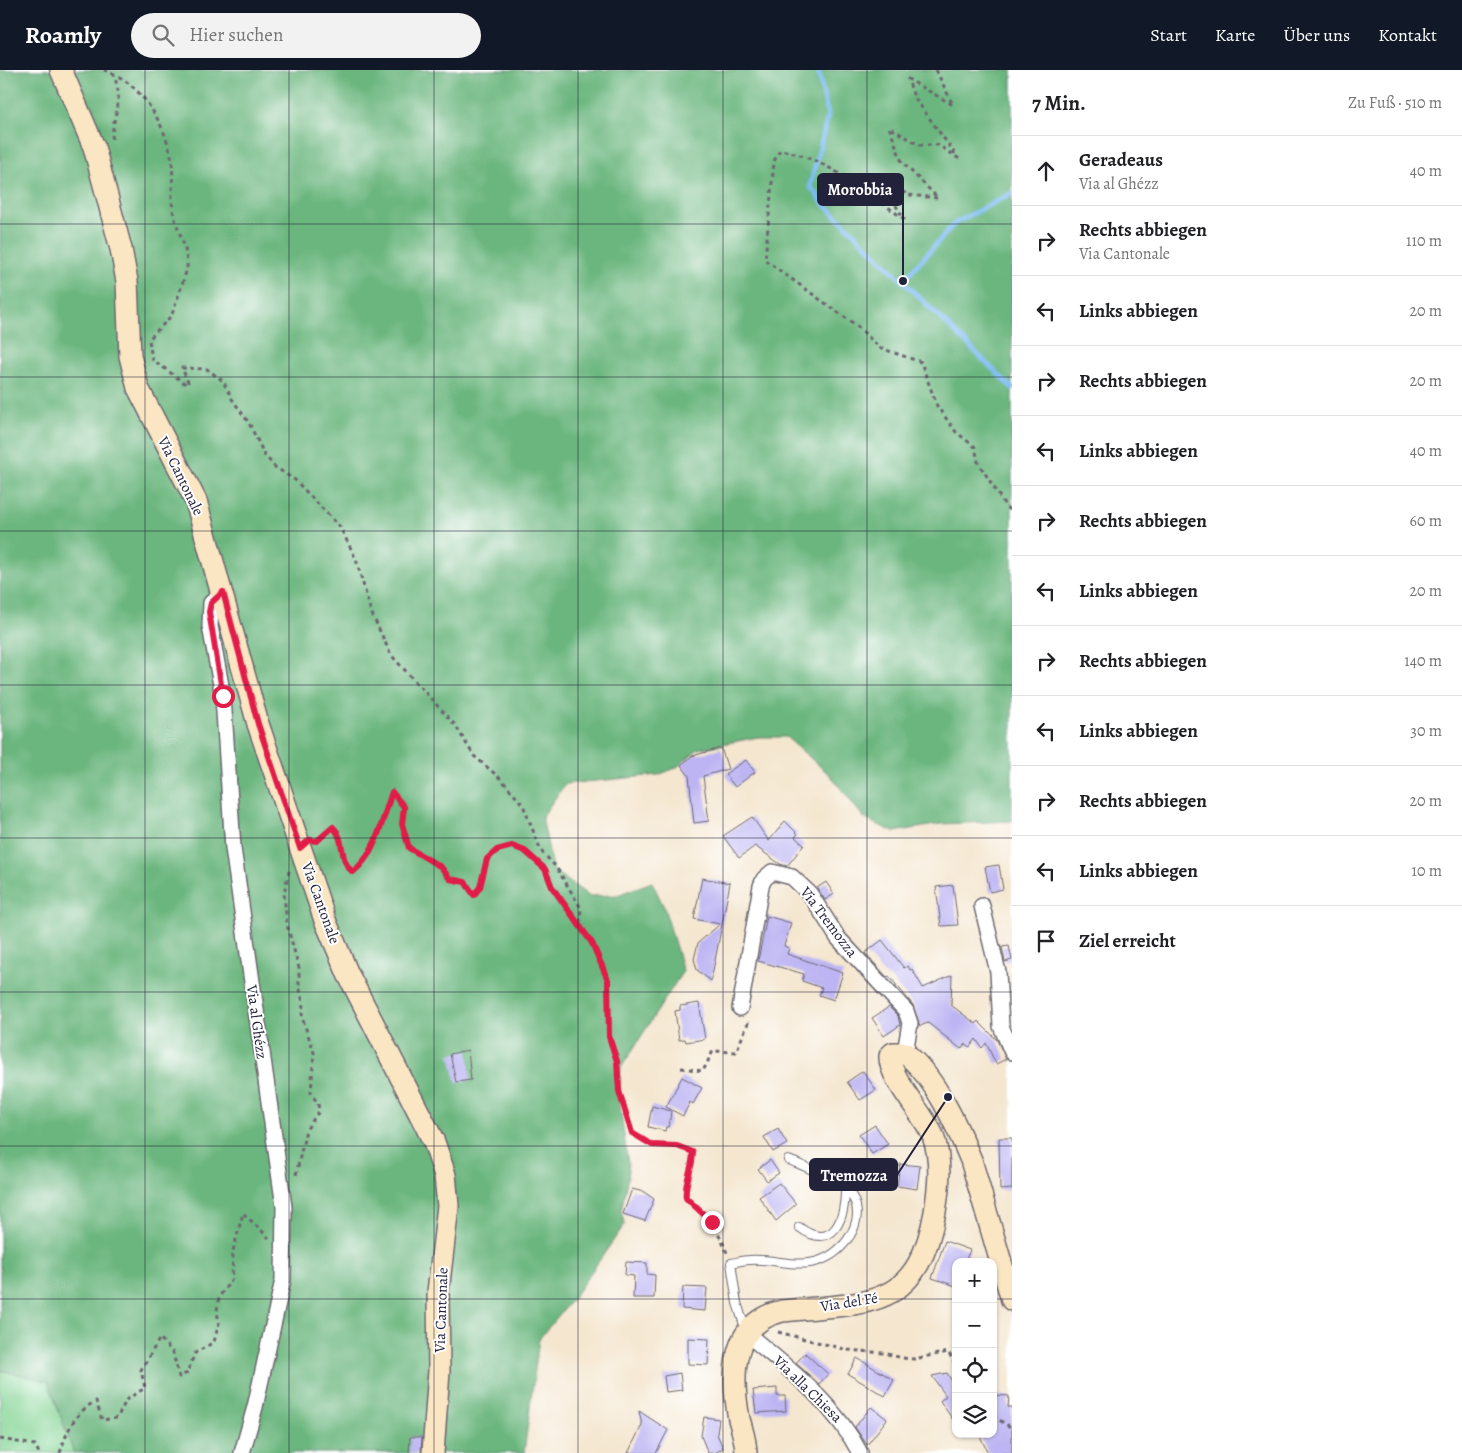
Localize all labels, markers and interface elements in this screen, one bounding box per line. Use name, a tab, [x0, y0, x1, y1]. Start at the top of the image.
search box	[131, 13, 481, 58]
text: Roamly	[25, 19, 101, 51]
icon: search	[149, 21, 177, 49]
text: Hier suchen	[189, 22, 283, 48]
text: Start	[1150, 23, 1187, 47]
text: Karte	[1215, 23, 1255, 47]
text: Über uns	[1283, 23, 1350, 47]
text: Kontakt	[1378, 23, 1437, 47]
text: 7 Min.	[1032, 89, 1086, 117]
text: Zu Fuß · 510 m	[1348, 92, 1442, 114]
text: Geradeaus	[1079, 147, 1163, 173]
icon: ahead	[1032, 157, 1060, 185]
text: 40 m	[1410, 160, 1442, 182]
text: Via al Ghézz	[1079, 173, 1159, 195]
callout: Morobbia	[818, 174, 903, 205]
text: Morobbia	[828, 179, 893, 201]
text: Rechts abbiegen	[1079, 217, 1207, 243]
icon: right	[1032, 227, 1060, 255]
text: 110 m	[1406, 230, 1442, 252]
text: Via Cantonale	[1079, 243, 1170, 265]
icon: left	[1032, 297, 1060, 325]
text: Links abbiegen	[1079, 298, 1198, 324]
text: 20 m	[1409, 300, 1442, 322]
icon: right	[1032, 367, 1060, 395]
text: Rechts abbiegen	[1079, 368, 1207, 394]
text: 20 m	[1409, 370, 1442, 392]
street label: Via Cantonale	[153, 432, 209, 519]
icon: left	[1032, 437, 1060, 465]
text: Links abbiegen	[1079, 438, 1198, 464]
text: 40 m	[1410, 440, 1442, 462]
icon: right	[1032, 507, 1060, 535]
text: Rechts abbiegen	[1079, 508, 1207, 534]
text: 60 m	[1410, 510, 1442, 532]
icon: left	[1032, 577, 1060, 605]
text: Links abbiegen	[1079, 578, 1198, 604]
text: 20 m	[1409, 580, 1442, 602]
icon: right	[1032, 647, 1060, 675]
text: Rechts abbiegen	[1079, 648, 1207, 674]
text: 140 m	[1404, 650, 1442, 672]
route start	[212, 685, 235, 708]
icon: left	[1032, 717, 1060, 745]
text: Links abbiegen	[1079, 718, 1198, 744]
text: 30 m	[1410, 720, 1442, 742]
icon: right	[1032, 787, 1060, 815]
text: Rechts abbiegen	[1079, 788, 1207, 814]
text: 20 m	[1409, 790, 1442, 812]
icon: left	[1032, 857, 1060, 885]
text: Links abbiegen	[1079, 858, 1198, 884]
street label: Via Cantonale	[297, 859, 345, 947]
text: 10 m	[1412, 860, 1442, 882]
street label: Via Tremozza	[795, 882, 862, 961]
icon: arrive	[1032, 927, 1060, 955]
text: Ziel erreicht	[1079, 928, 1176, 954]
street label: Via al Ghézz	[242, 983, 272, 1060]
callout: Tremozza	[810, 1159, 897, 1190]
text: Tremozza	[821, 1165, 888, 1187]
route end	[701, 1211, 724, 1234]
map controls	[952, 1258, 997, 1438]
button: +	[952, 1258, 997, 1303]
street label: Via Cantonale	[429, 1267, 452, 1354]
street label: Via del Fé	[818, 1288, 879, 1317]
button: −	[952, 1303, 997, 1348]
button: locate	[952, 1348, 997, 1393]
street label: Via alla Chiesa	[769, 1350, 847, 1427]
button: layers	[952, 1393, 997, 1438]

